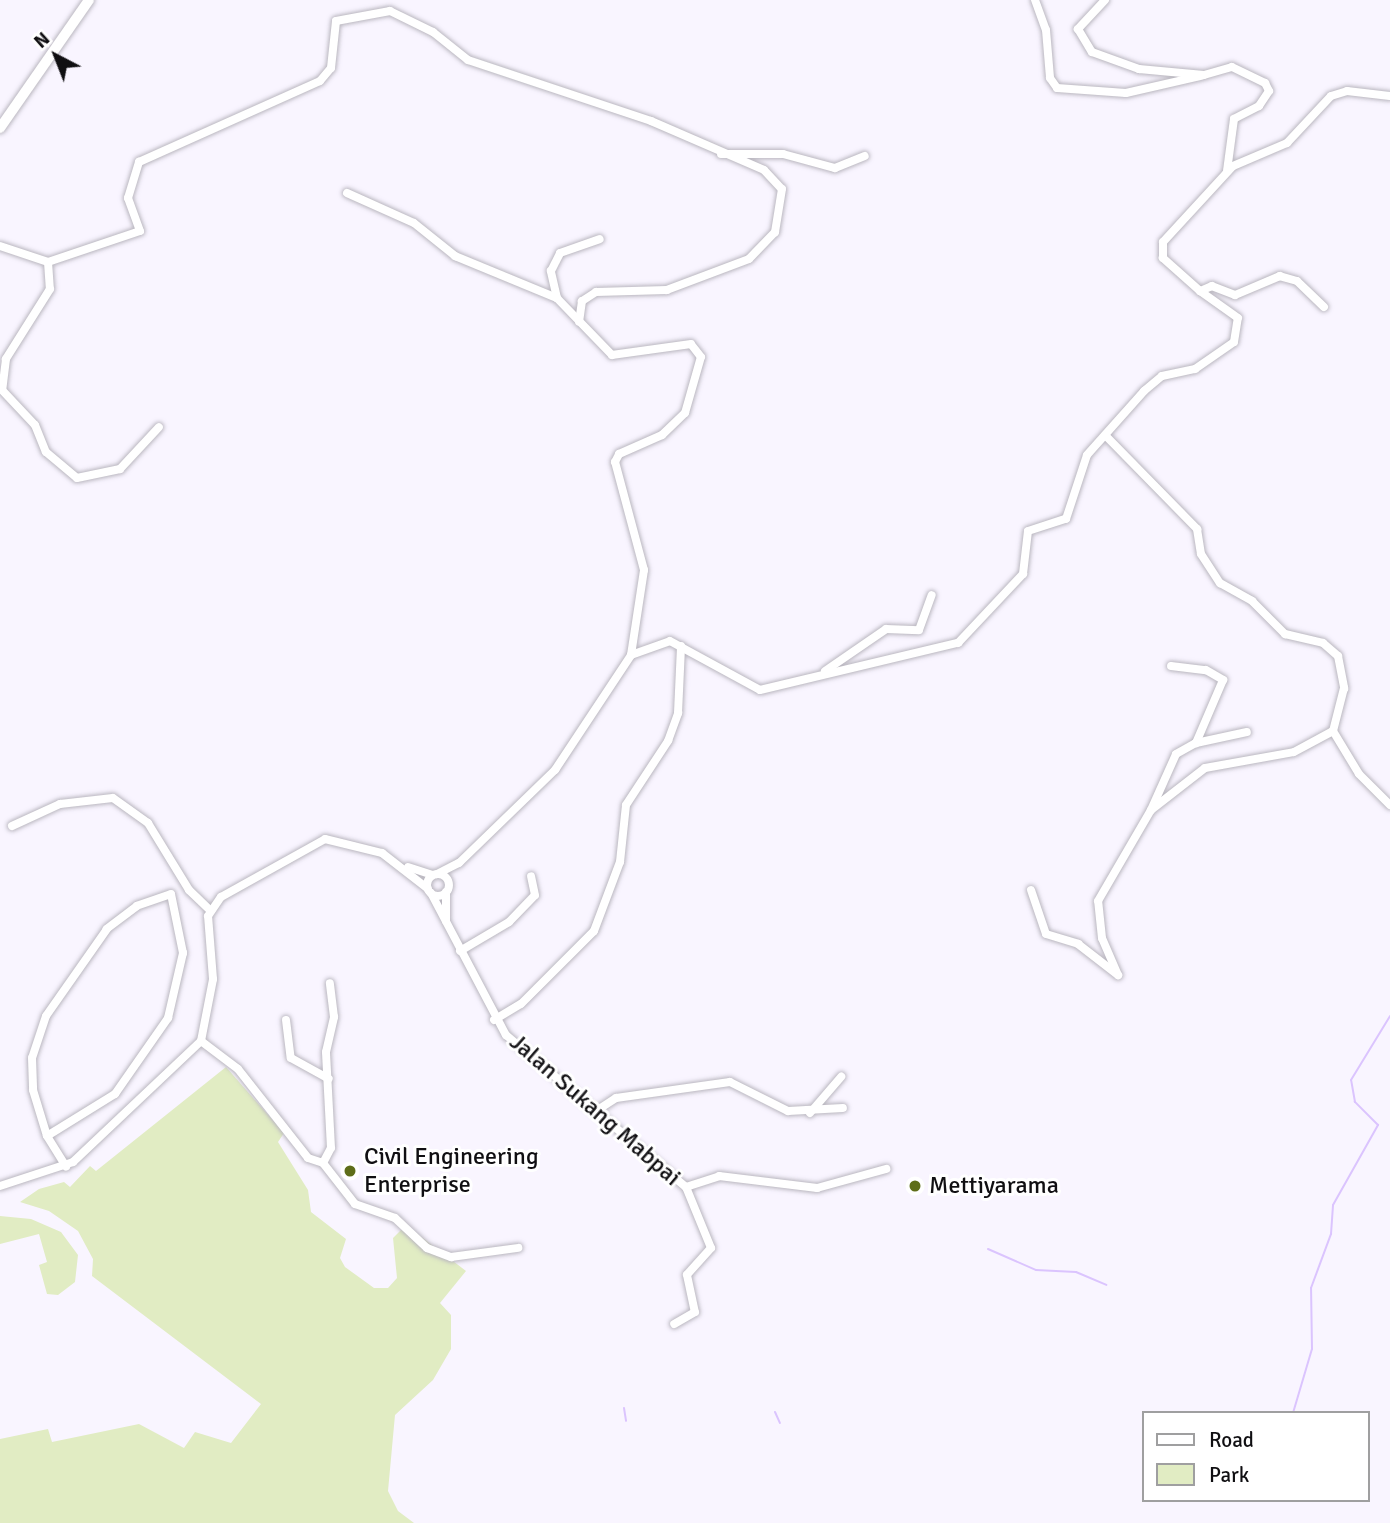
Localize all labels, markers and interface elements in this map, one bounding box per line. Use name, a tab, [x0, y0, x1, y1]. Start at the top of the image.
north arrow	[21, 21, 91, 91]
text: N	[29, 27, 55, 54]
street label: Jalan Sukang Mabpai	[504, 1028, 686, 1192]
place label: Civil Engineering Enterprise	[364, 1143, 539, 1199]
marker: Civil Engineering Enterprise	[342, 1163, 358, 1179]
place label: Mettiyarama	[929, 1172, 1059, 1200]
marker: Mettiyarama	[907, 1178, 923, 1194]
legend	[1142, 1411, 1369, 1502]
text: Road	[1209, 1427, 1254, 1453]
text: Park	[1209, 1462, 1249, 1488]

